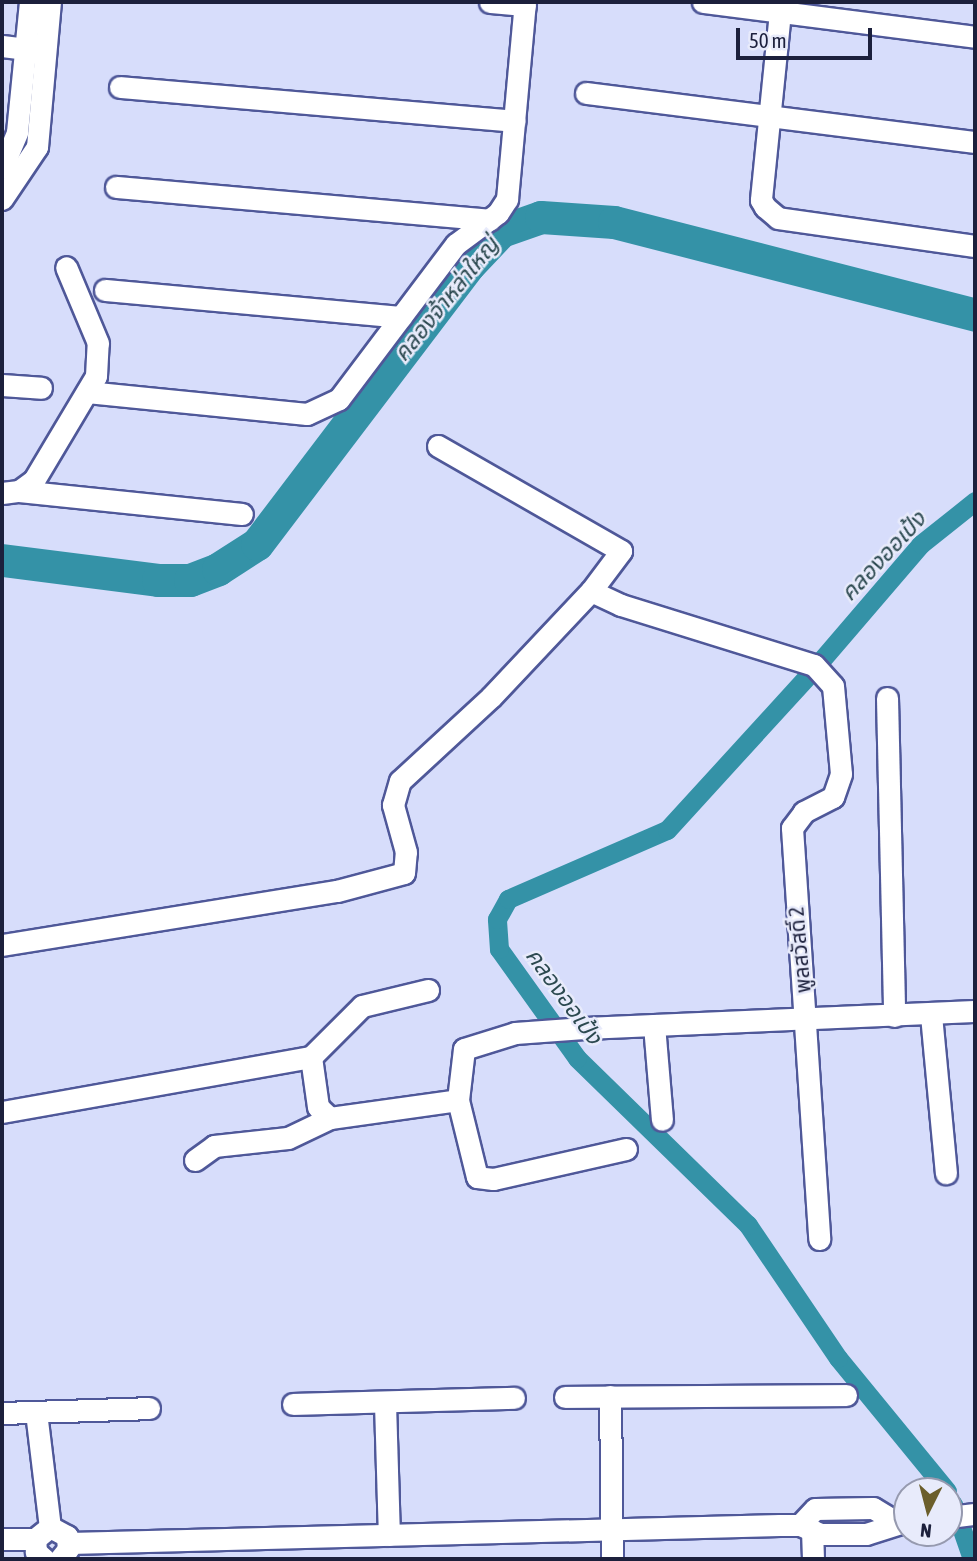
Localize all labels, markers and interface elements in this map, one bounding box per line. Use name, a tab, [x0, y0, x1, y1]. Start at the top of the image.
scale bar	[739, 14, 876, 58]
text: 50 m	[749, 28, 787, 52]
water label: คลองจ้าหล่าใหญ่	[388, 231, 504, 367]
water label: คลองออเป้ง	[835, 506, 931, 606]
street label: พูลสวัสดิ์ 2	[783, 906, 815, 994]
water label: คลองออเป้ง	[520, 943, 608, 1049]
north arrow	[893, 1477, 963, 1547]
text: N	[919, 1519, 933, 1542]

